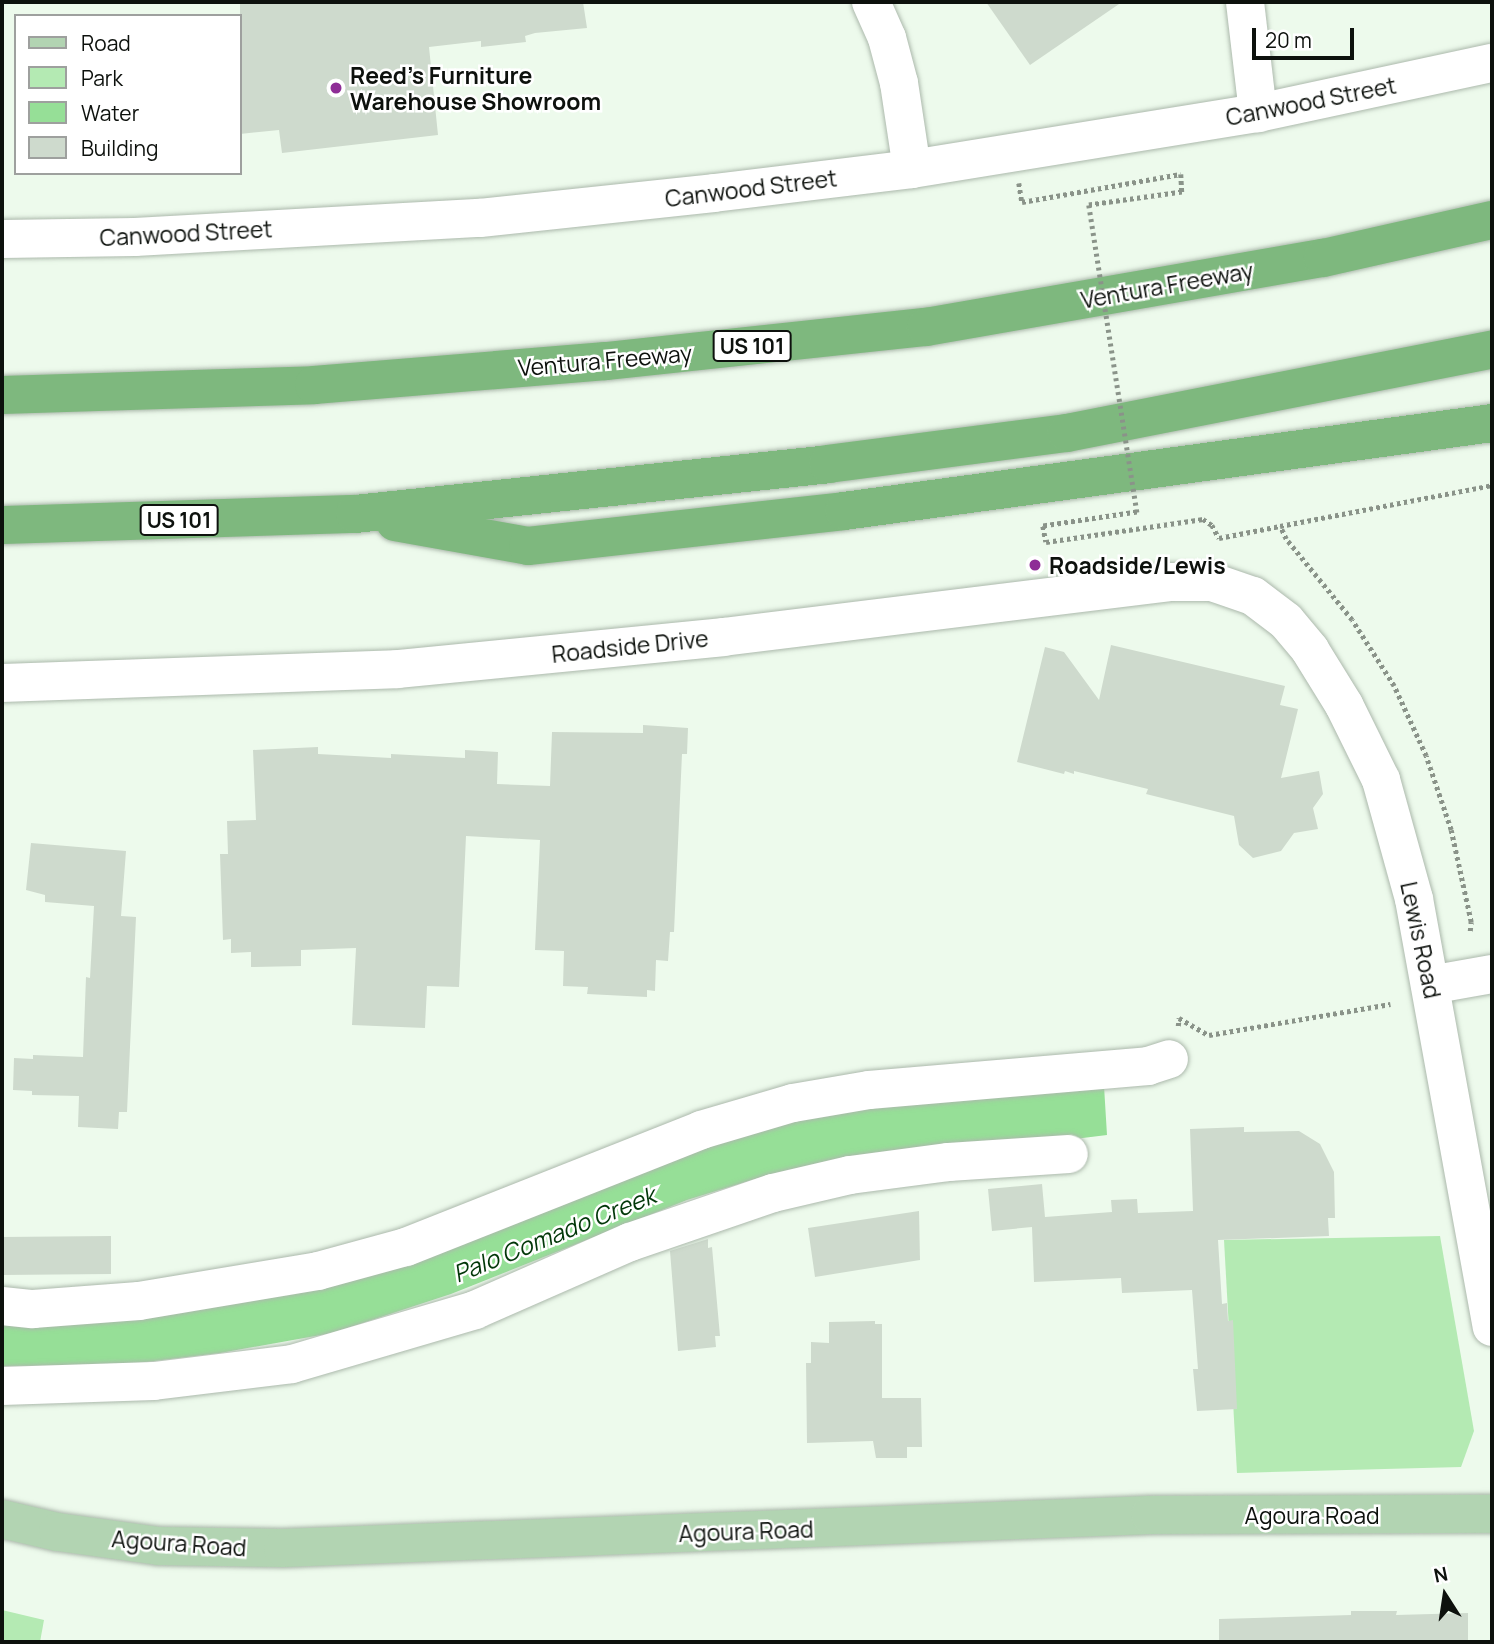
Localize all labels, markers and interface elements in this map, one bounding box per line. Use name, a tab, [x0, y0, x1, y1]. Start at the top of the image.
legend	[14, 14, 242, 175]
scale bar	[1256, 14, 1358, 58]
text: 20 m	[1265, 26, 1312, 54]
text: Road	[81, 29, 131, 57]
place label: Reed's Furniture Warehouse Showroom	[350, 61, 601, 115]
text: Park	[81, 64, 123, 92]
street label: Canwood Street	[1223, 71, 1399, 131]
marker: Reed's Furniture Warehouse Showroom	[328, 80, 344, 96]
text: Water	[81, 99, 139, 127]
text: Building	[81, 134, 158, 162]
street label: Canwood Street	[663, 164, 839, 212]
street label: Canwood Street	[99, 215, 273, 251]
street label: Ventura Freeway	[1079, 256, 1255, 314]
road number: US 101	[712, 328, 792, 364]
street label: Ventura Freeway	[517, 339, 693, 381]
road number: US 101	[139, 503, 219, 538]
place label: Roadside/Lewis	[1049, 551, 1226, 579]
marker: Roadside/Lewis	[1027, 557, 1043, 573]
street label: Roadside Drive	[550, 624, 710, 668]
street label: Lewis Road	[1395, 879, 1447, 1001]
water label: Palo Comado Creek	[449, 1180, 659, 1288]
street label: Agoura Road	[1244, 1501, 1380, 1529]
street label: Agoura Road	[678, 1515, 814, 1547]
street label: Agoura Road	[111, 1525, 247, 1561]
north arrow	[1410, 1560, 1480, 1630]
text: N	[1431, 1560, 1450, 1589]

